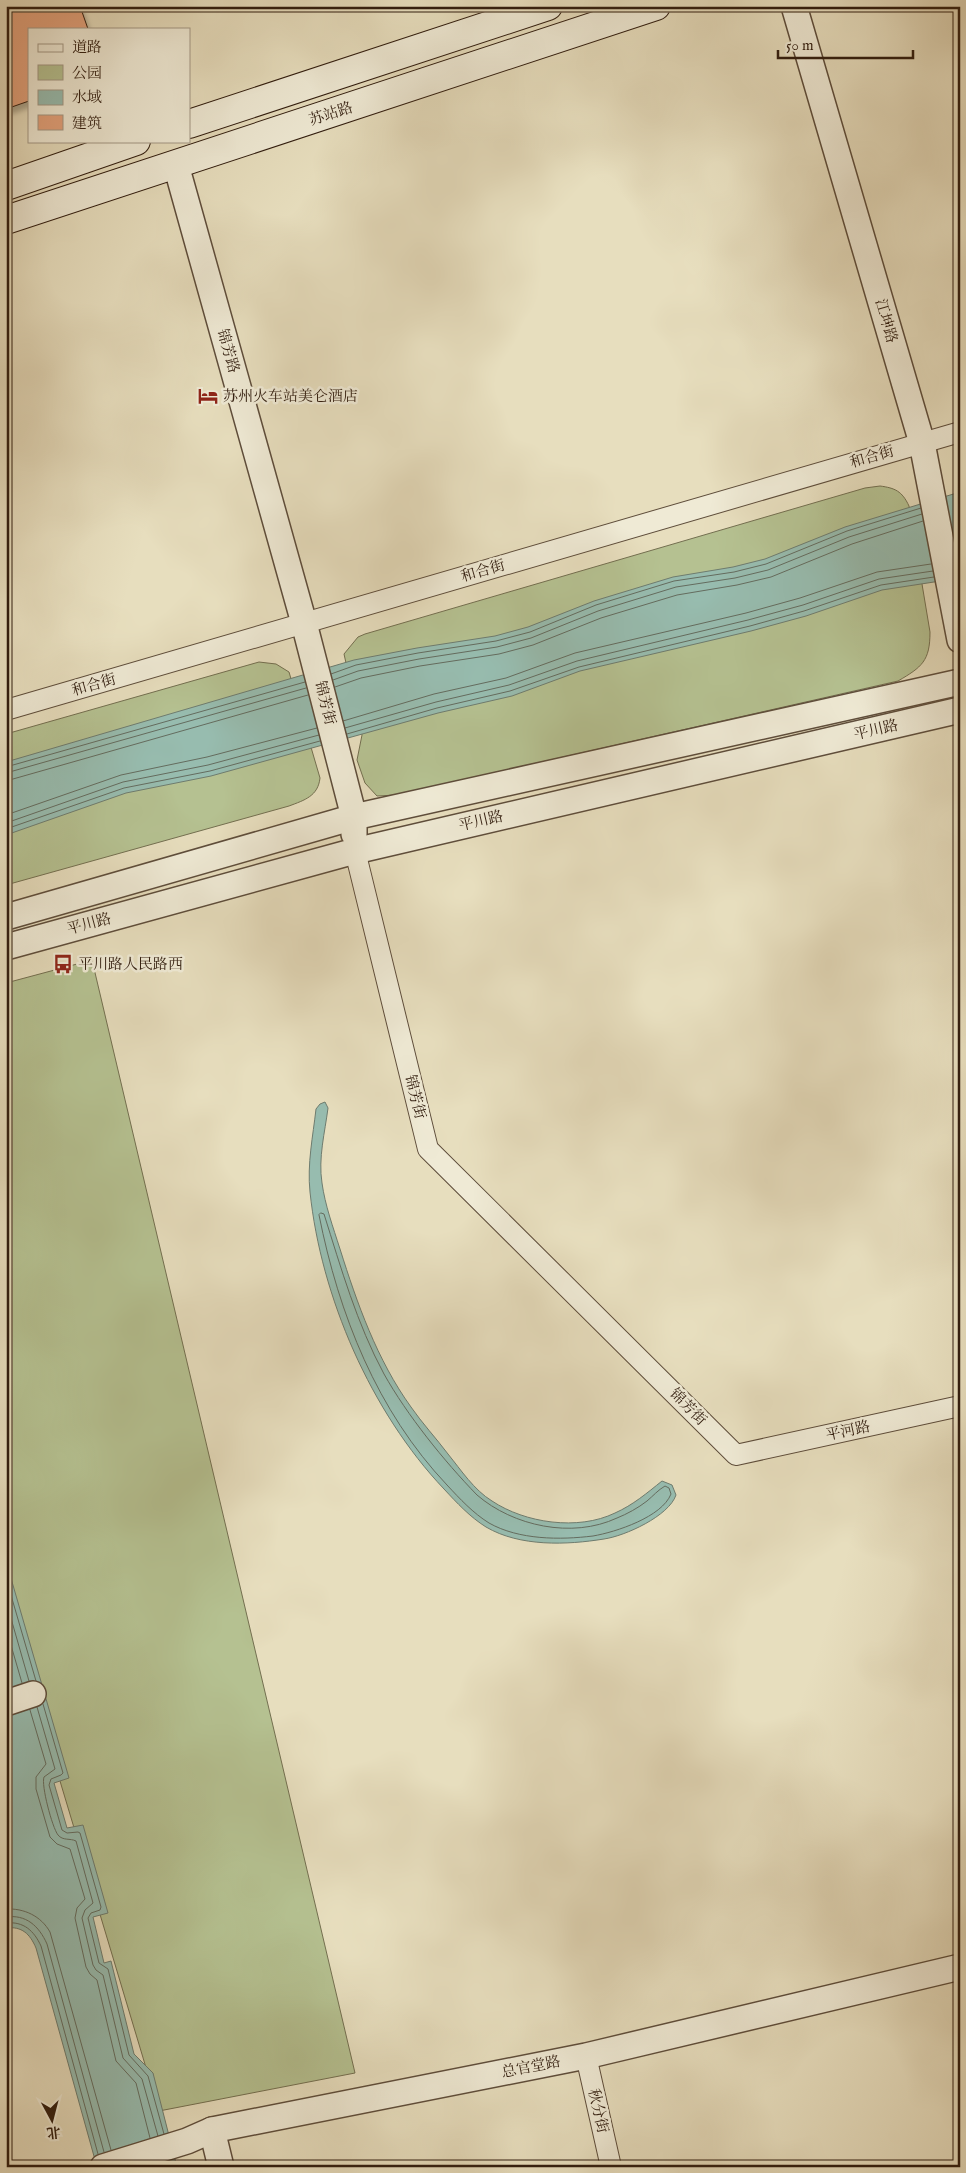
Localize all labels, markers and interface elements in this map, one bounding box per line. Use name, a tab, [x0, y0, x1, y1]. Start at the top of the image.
legend	[28, 28, 190, 142]
scale bar	[778, 28, 914, 60]
text: 50 m	[786, 36, 814, 55]
text: 道路	[72, 38, 102, 57]
text: 公园	[72, 64, 102, 83]
text: 水域	[72, 88, 102, 107]
street label: 苏站路	[307, 98, 355, 130]
text: 建筑	[72, 114, 102, 133]
street label: 江坤路	[871, 297, 901, 345]
street label: 锦芳路	[213, 327, 243, 375]
hotel icon: 苏州火车站美仑酒店	[197, 385, 219, 407]
place label: 苏州火车站美仑酒店	[223, 387, 358, 406]
street label: 和合街	[848, 442, 896, 472]
street label: 和合街	[459, 556, 507, 586]
street label: 和合街	[70, 670, 118, 700]
street label: 锦芳街	[310, 679, 340, 727]
street label: 平川路	[852, 716, 900, 744]
street label: 平川路	[457, 807, 505, 835]
street label: 平川路	[65, 909, 113, 939]
bus stop icon: 平川路人民路西	[52, 953, 74, 975]
place label: 平川路人民路西	[78, 955, 183, 974]
street label: 锦芳街	[400, 1073, 430, 1121]
street label: 锦芳街	[665, 1384, 711, 1430]
street label: 平河路	[824, 1417, 872, 1445]
street label: 总官堂路	[500, 2052, 562, 2082]
street label: 秋分街	[584, 2087, 612, 2135]
north arrow	[28, 2096, 78, 2146]
text: 北	[45, 2122, 62, 2142]

